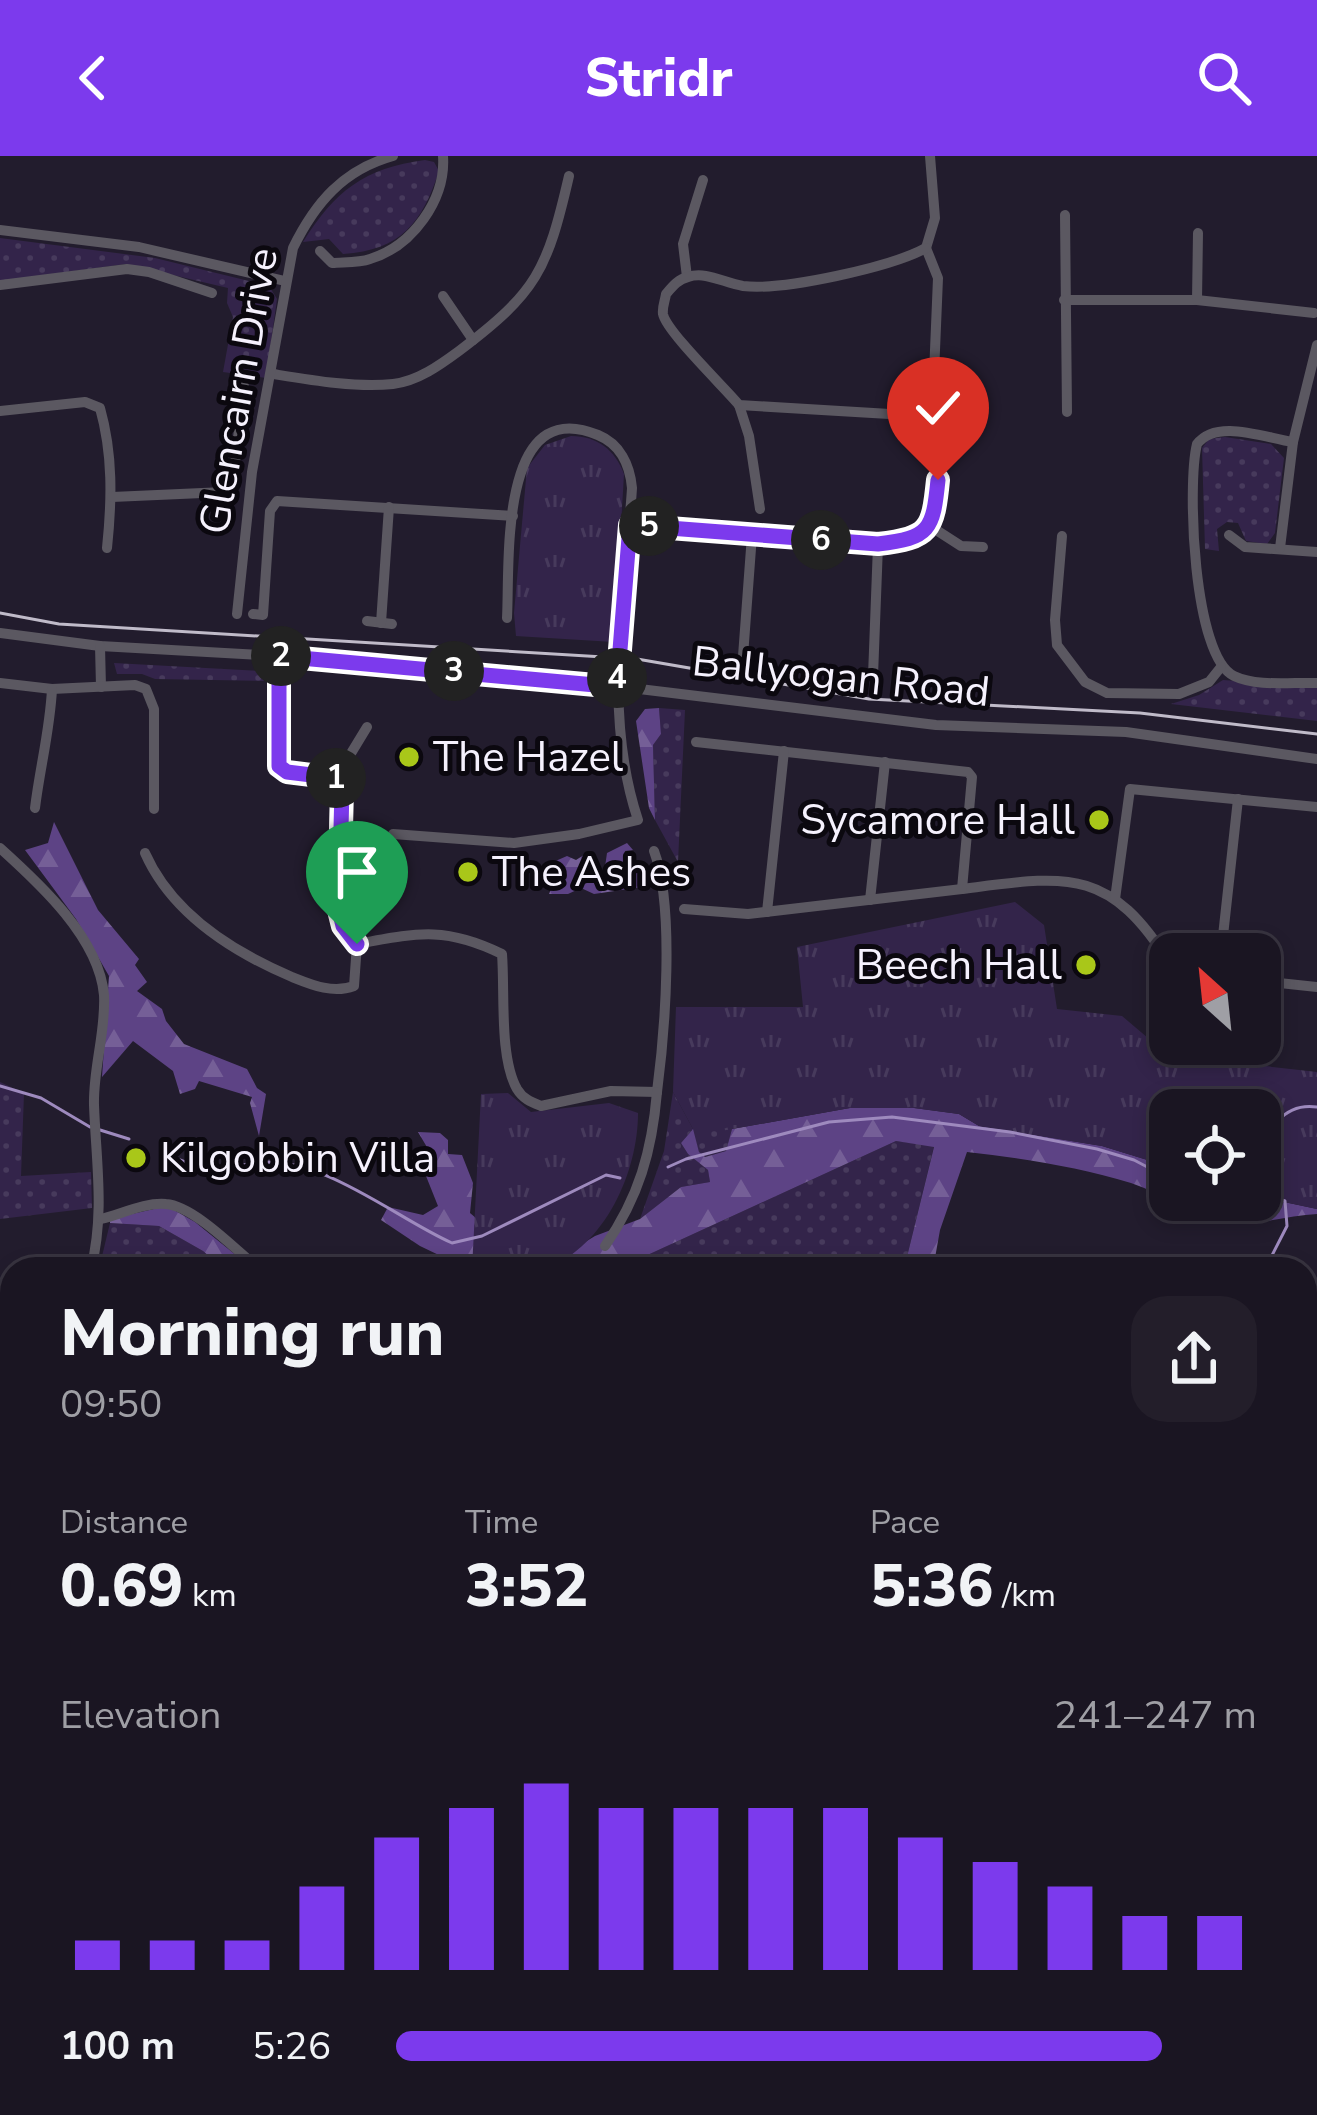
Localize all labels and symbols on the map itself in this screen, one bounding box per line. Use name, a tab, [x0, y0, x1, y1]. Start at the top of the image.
street label: Glencairn Drive	[186, 244, 292, 538]
pin	[887, 357, 989, 480]
pin: 5	[619, 496, 679, 556]
pin: 6	[791, 510, 851, 570]
pin: 2	[251, 626, 311, 686]
street label: Ballyogan Road	[689, 633, 993, 721]
pin: 3	[424, 641, 484, 701]
pin: 4	[587, 648, 647, 708]
place label: The Hazel	[433, 729, 624, 786]
marker: The Hazel	[396, 744, 422, 770]
pin: 1	[306, 748, 366, 808]
place label: Sycamore Hall	[800, 792, 1076, 849]
marker: Sycamore Hall	[1086, 807, 1112, 833]
pin	[306, 821, 408, 944]
place label: The Ashes	[492, 844, 691, 901]
marker: The Ashes	[455, 859, 481, 885]
north arrow	[1149, 933, 1281, 1065]
place label: Beech Hall	[856, 937, 1063, 994]
marker: Beech Hall	[1073, 952, 1099, 978]
place label: Kilgobbin Villa	[160, 1130, 435, 1187]
marker: Kilgobbin Villa	[123, 1145, 149, 1171]

